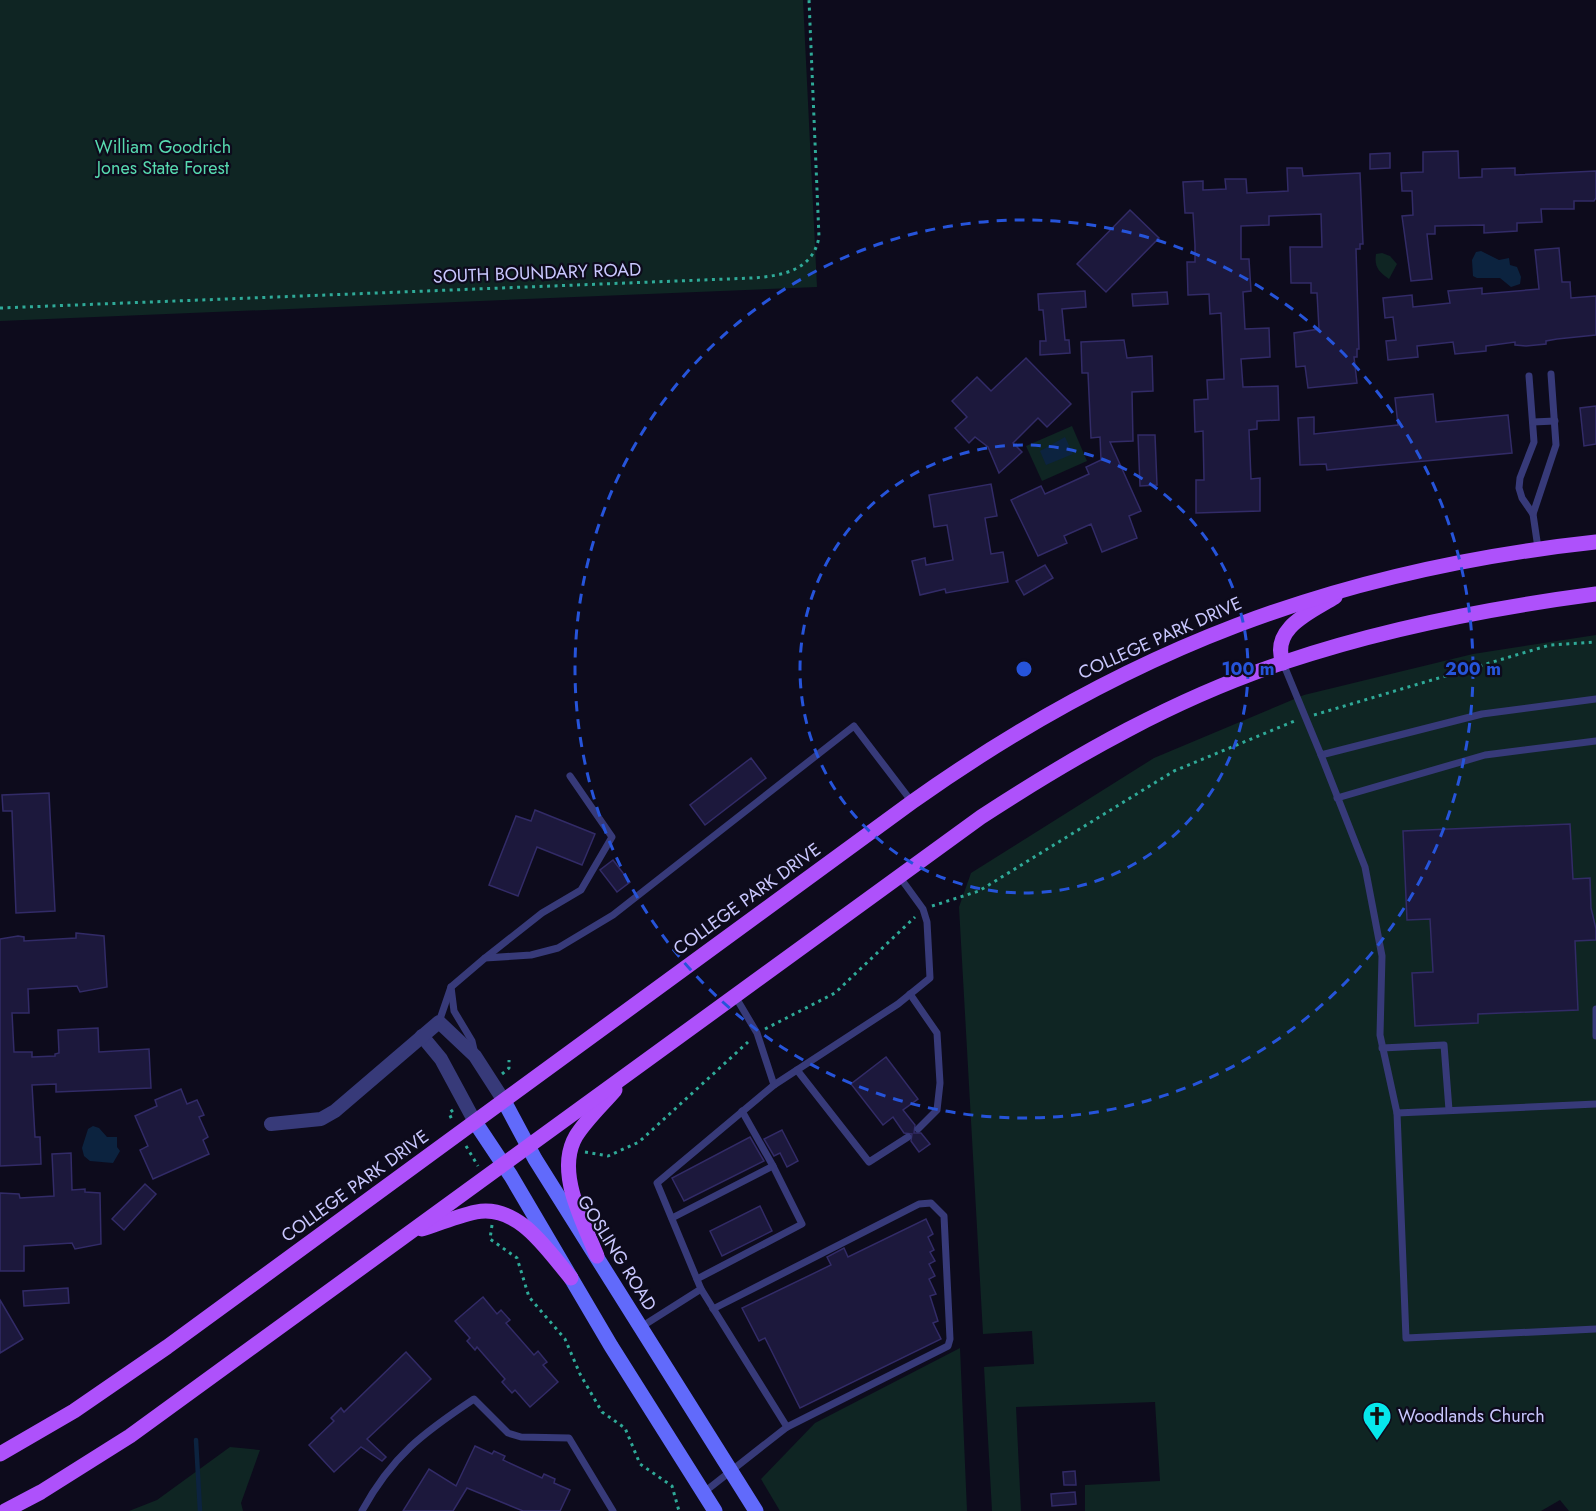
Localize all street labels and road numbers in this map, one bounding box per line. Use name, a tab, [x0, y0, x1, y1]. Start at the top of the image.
street label: SOUTH BOUNDARY ROAD	[432, 256, 642, 290]
street label: COLLEGE PARK DRIVE	[1074, 590, 1246, 686]
street label: COLLEGE PARK DRIVE	[668, 837, 826, 961]
street label: COLLEGE PARK DRIVE	[276, 1124, 434, 1248]
street label: GOSLING ROAD	[571, 1190, 663, 1316]

